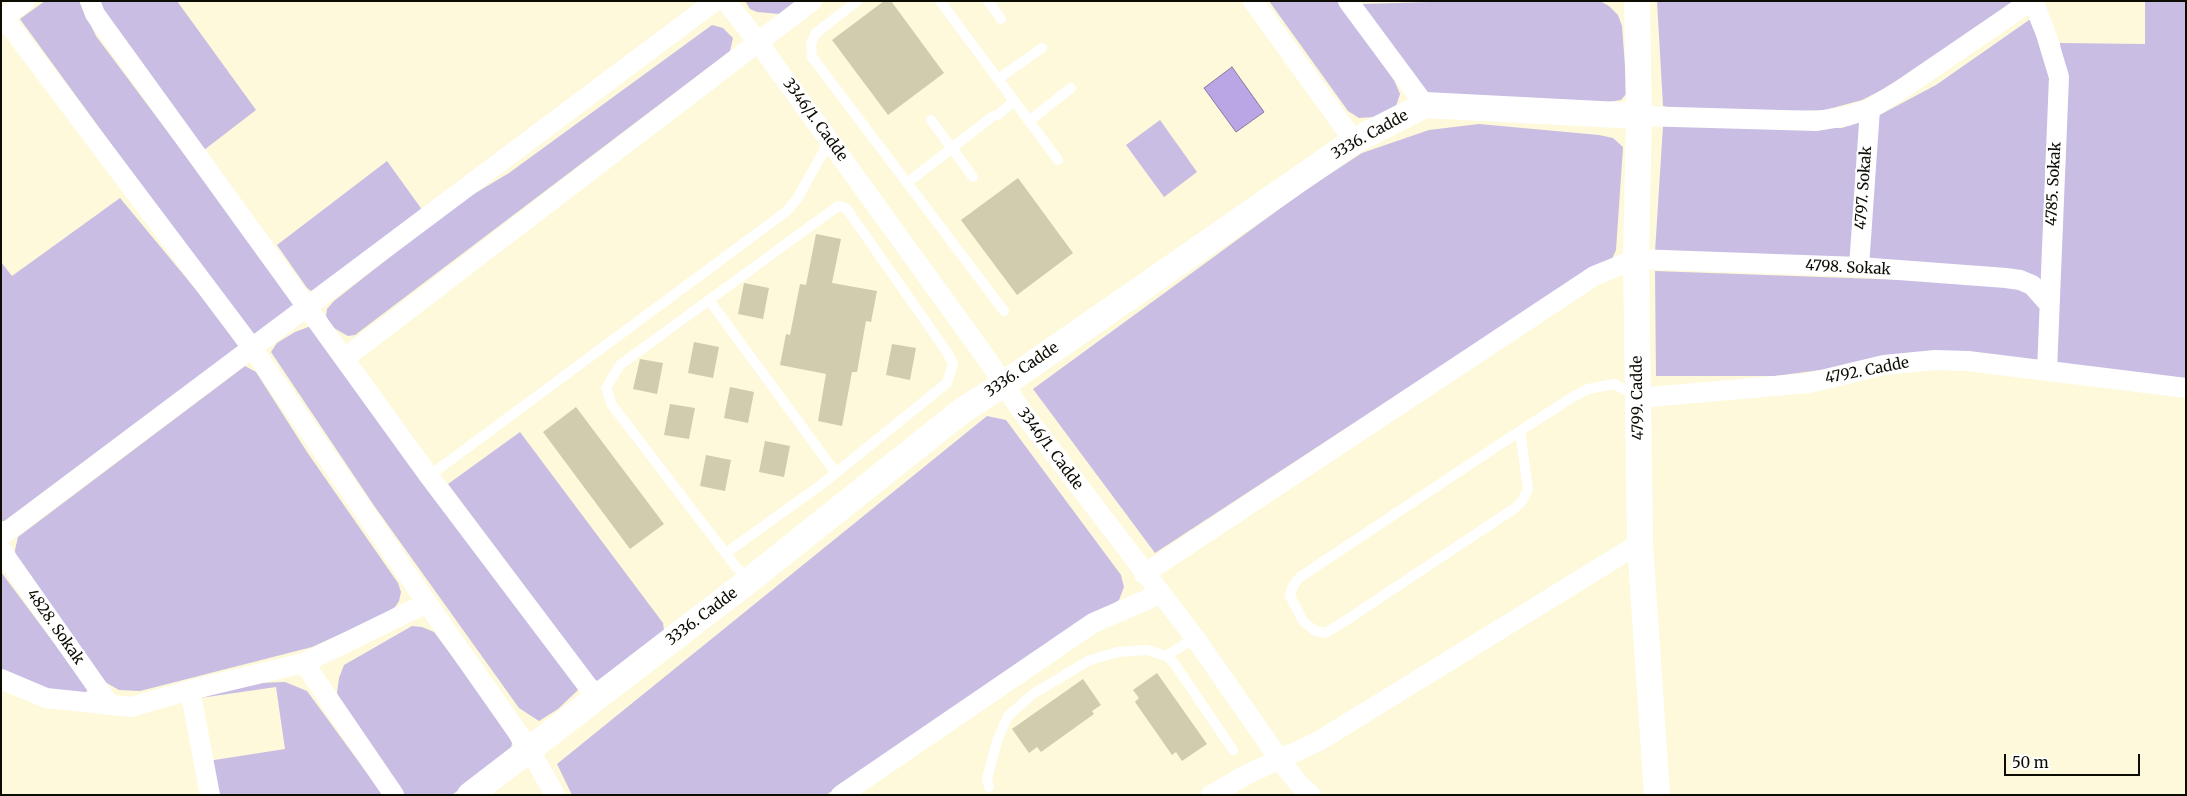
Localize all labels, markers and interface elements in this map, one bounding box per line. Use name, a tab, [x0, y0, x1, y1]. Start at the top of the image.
street label: 3346/1. Cadde	[779, 75, 851, 165]
street label: 3336. Cadde	[1329, 107, 1411, 163]
street label: 4785. Sokak	[2043, 141, 2065, 227]
street label: 4797. Sokak	[1852, 146, 1876, 230]
street label: 4798. Sokak	[1805, 257, 1891, 279]
street label: 3336. Cadde	[982, 339, 1062, 401]
street label: 4792. Cadde	[1823, 354, 1911, 388]
street label: 4799. Cadde	[1628, 356, 1648, 440]
street label: 3346/1. Cadde	[1013, 405, 1087, 493]
street label: 3336. Cadde	[663, 584, 741, 650]
street label: 4828. Sokak	[23, 586, 87, 668]
scale bar	[2007, 744, 2143, 776]
text: 50 m	[2012, 753, 2049, 772]

